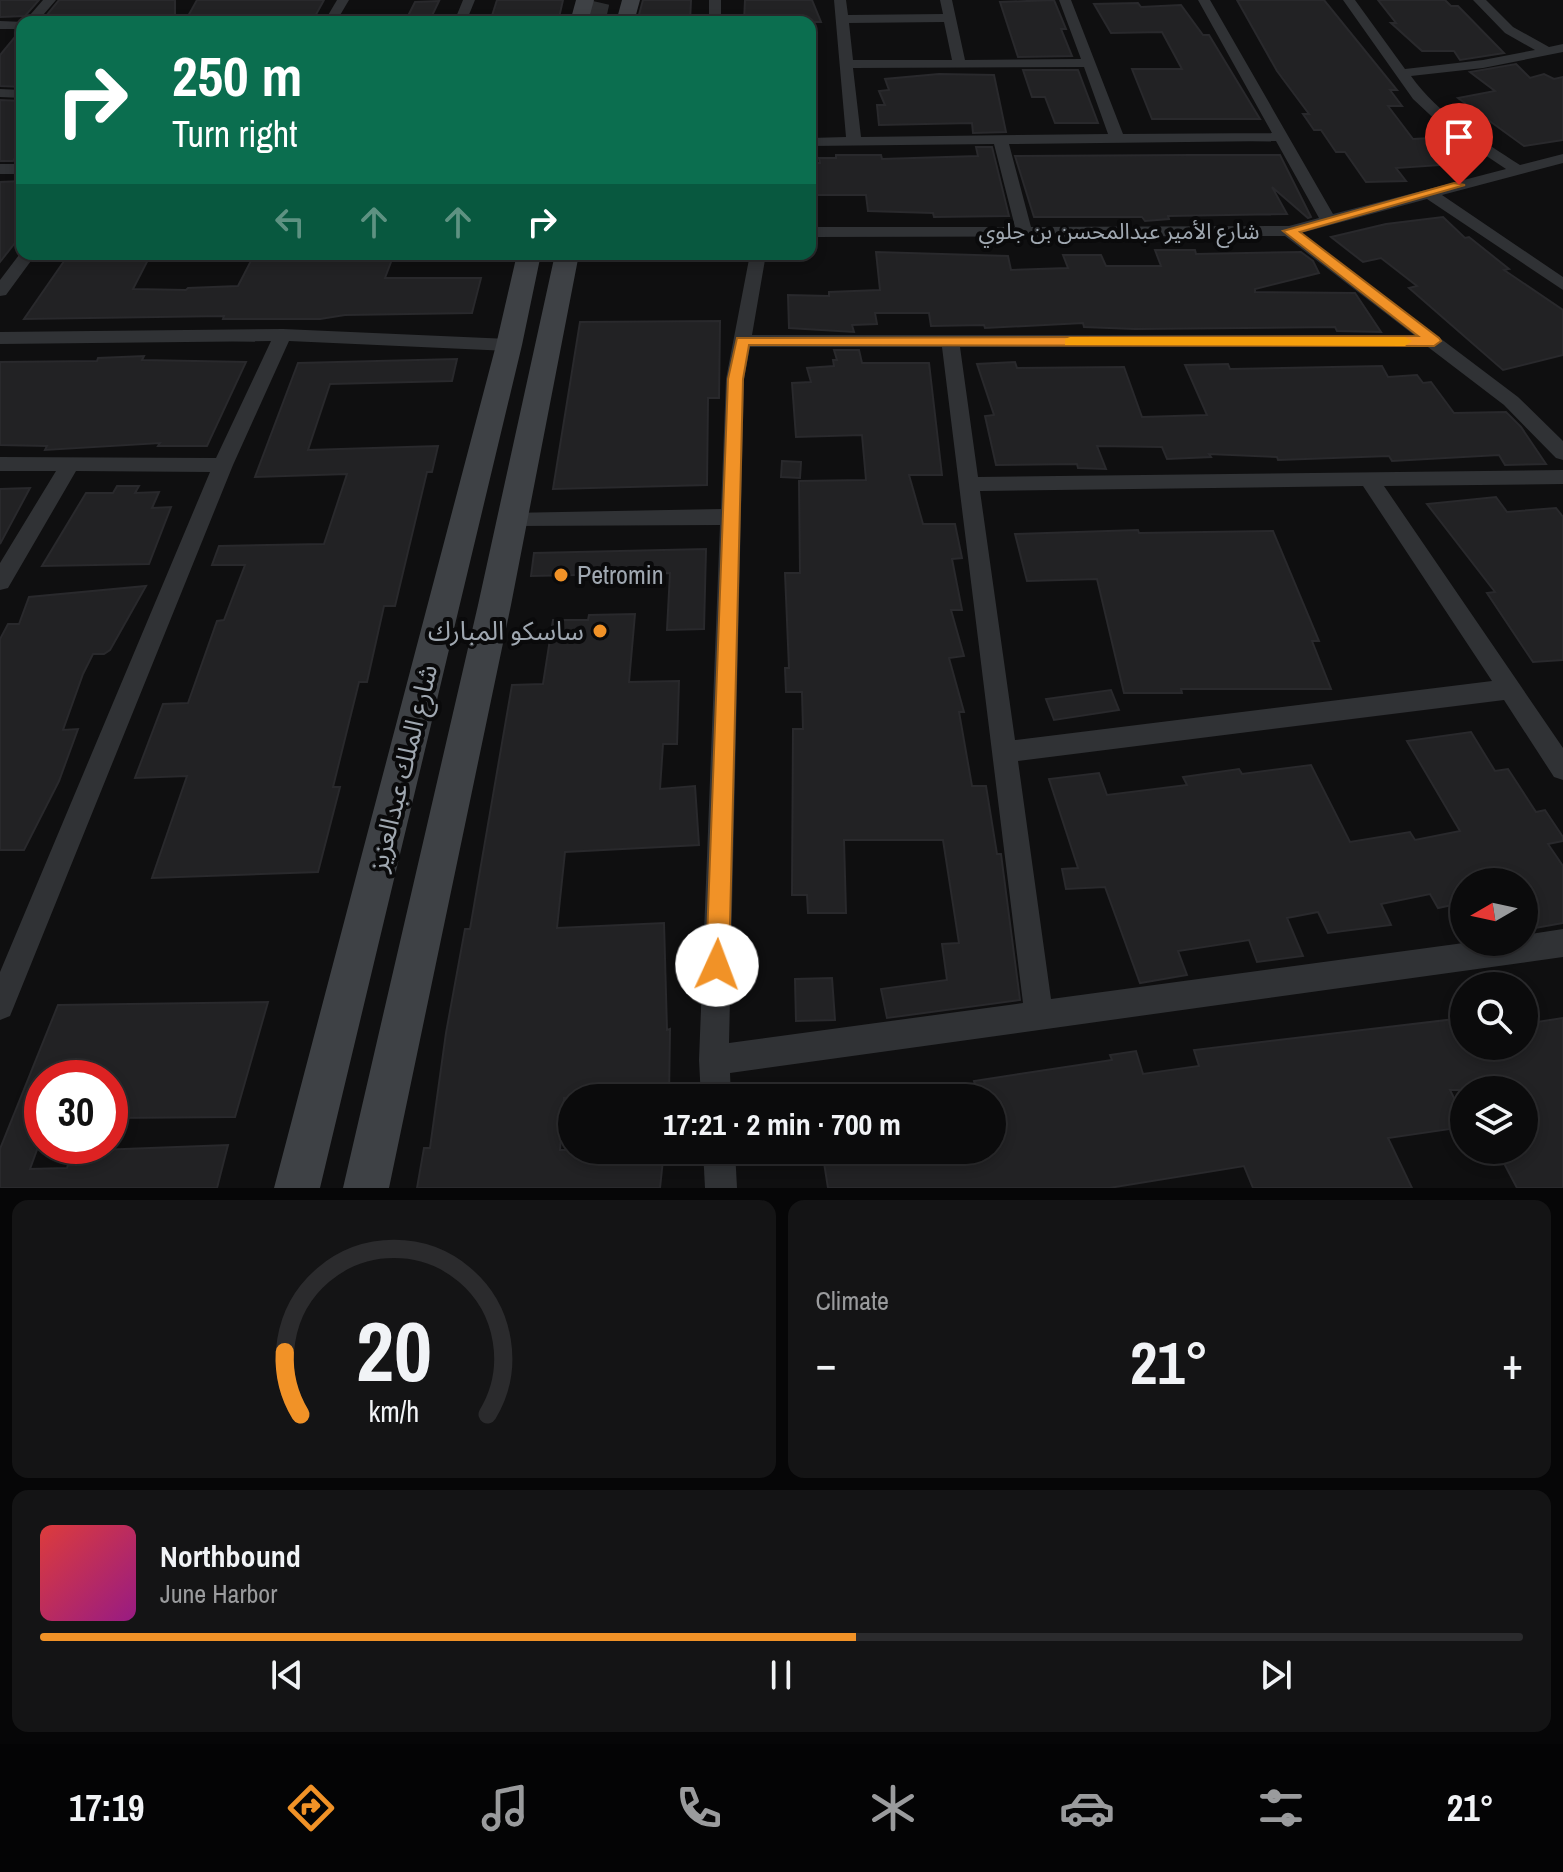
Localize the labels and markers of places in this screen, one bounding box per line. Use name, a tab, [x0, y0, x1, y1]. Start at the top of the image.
pin	[1425, 103, 1493, 185]
place label: Petromin	[577, 557, 664, 592]
marker: Petromin	[552, 566, 570, 584]
place label: ساسكو المبارك	[428, 613, 584, 648]
marker: ساسكو المبارك	[591, 622, 609, 640]

